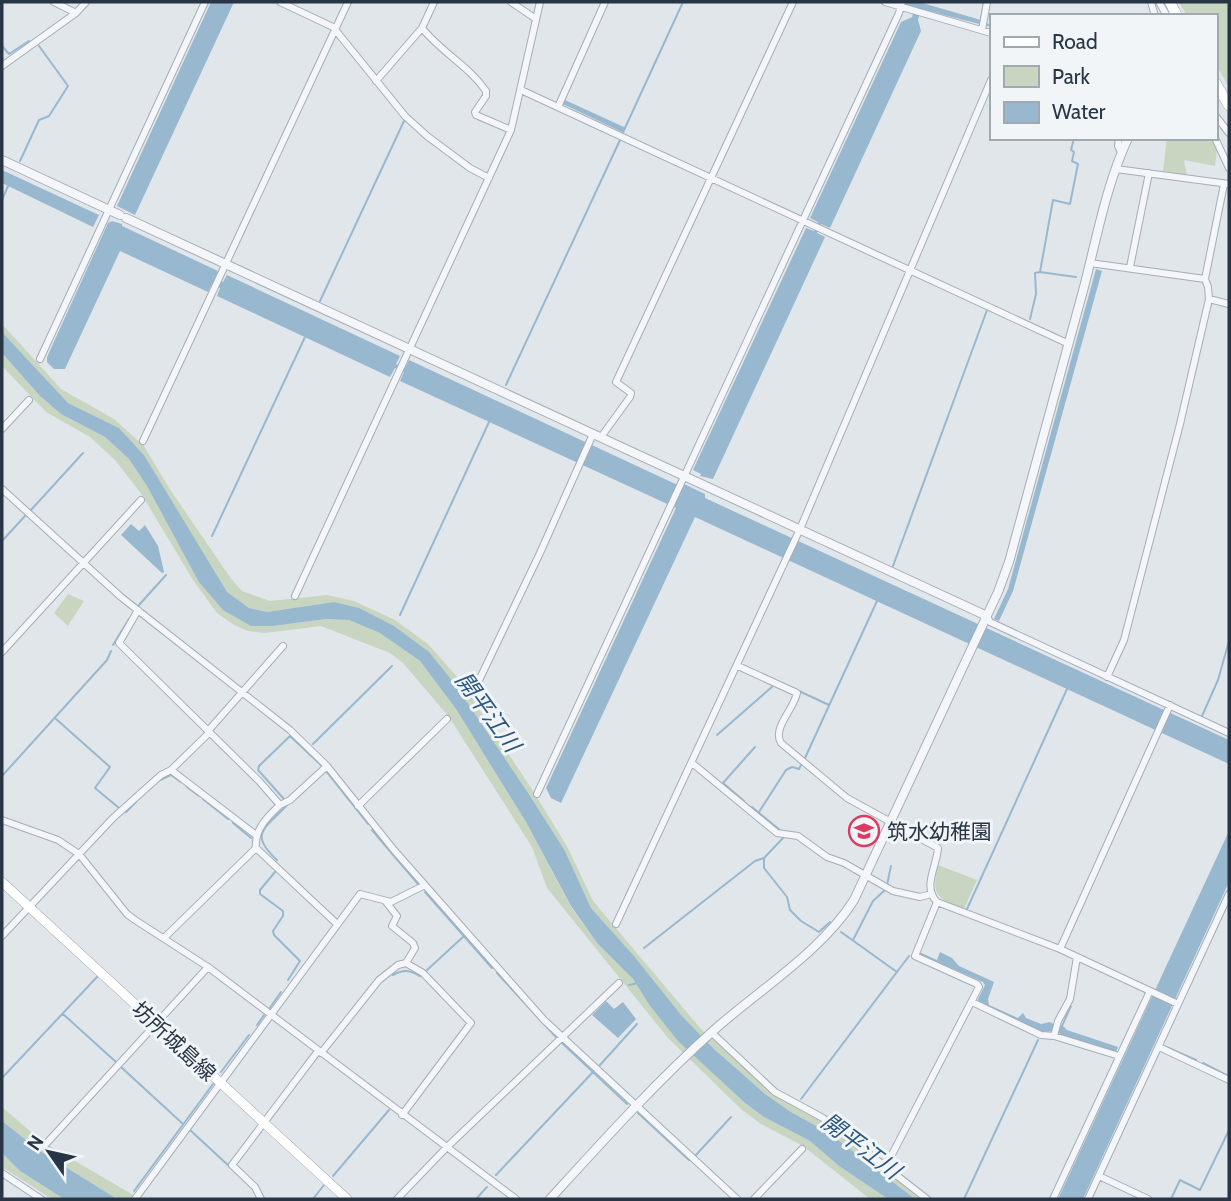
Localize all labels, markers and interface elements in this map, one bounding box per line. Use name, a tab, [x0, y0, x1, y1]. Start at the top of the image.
legend	[990, 14, 1217, 140]
text: Road	[1052, 29, 1098, 54]
text: Park	[1052, 64, 1090, 89]
text: Water	[1052, 99, 1106, 124]
water label: 開平江川	[450, 667, 528, 760]
school or university icon: 筑水幼稚園	[847, 814, 881, 848]
place label: 筑水幼稚園	[887, 819, 992, 844]
street label: 坊所城島線	[127, 996, 221, 1086]
water label: 開平江川	[816, 1107, 909, 1187]
north arrow	[14, 1117, 84, 1187]
text: N	[22, 1131, 49, 1155]

